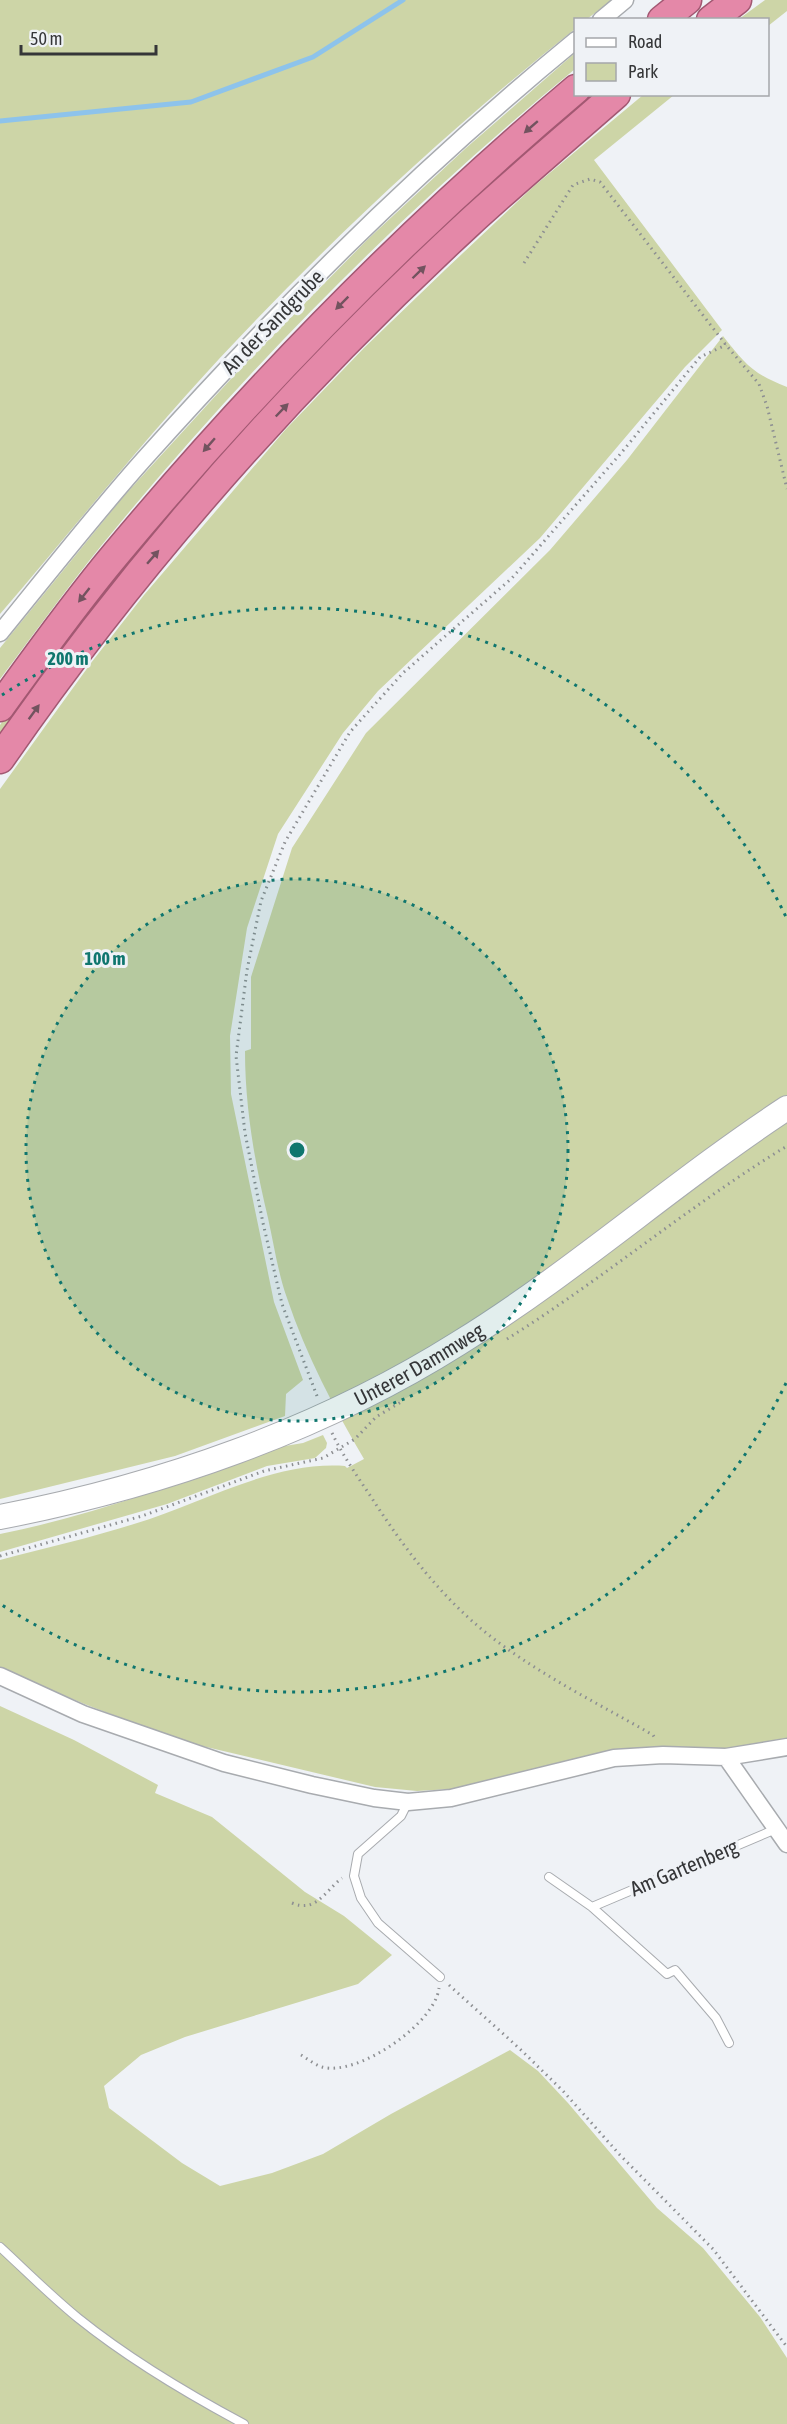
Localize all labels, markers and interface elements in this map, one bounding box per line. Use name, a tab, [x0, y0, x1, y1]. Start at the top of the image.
scale bar	[21, 18, 156, 56]
legend	[574, 18, 769, 96]
text: 50 m	[30, 28, 62, 49]
text: Road	[628, 31, 662, 52]
text: Park	[628, 61, 658, 82]
one-way arrow	[524, 120, 539, 133]
street label: An der Sandgrube	[217, 264, 328, 378]
one-way arrow	[411, 265, 425, 279]
one-way arrow	[336, 295, 350, 309]
one-way arrow	[275, 403, 289, 418]
one-way arrow	[203, 437, 216, 452]
one-way arrow	[146, 550, 159, 565]
one-way arrow	[78, 587, 90, 602]
text: 200 m	[48, 648, 88, 669]
one-way arrow	[28, 704, 40, 719]
text: 100 m	[85, 948, 125, 969]
centre of rings	[287, 1140, 307, 1160]
street label: Unterer Dammweg	[350, 1318, 488, 1410]
street label: Am Gartenberg	[626, 1834, 741, 1901]

